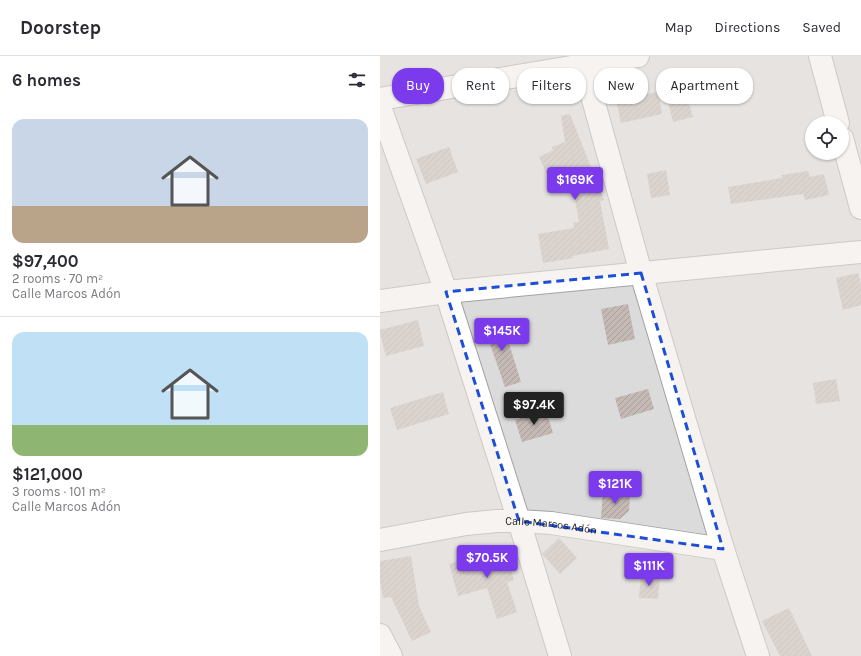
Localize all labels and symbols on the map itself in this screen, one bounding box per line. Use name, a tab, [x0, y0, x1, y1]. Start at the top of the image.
pin: $169K	[547, 167, 603, 201]
pin: $145K	[474, 318, 530, 352]
pin: $97.4K	[501, 392, 567, 426]
pin: $121K	[587, 471, 643, 505]
street label: Calle Marcos Adón	[505, 515, 598, 537]
pin: $70.5K	[454, 545, 520, 579]
pin: $111K	[621, 553, 677, 587]

